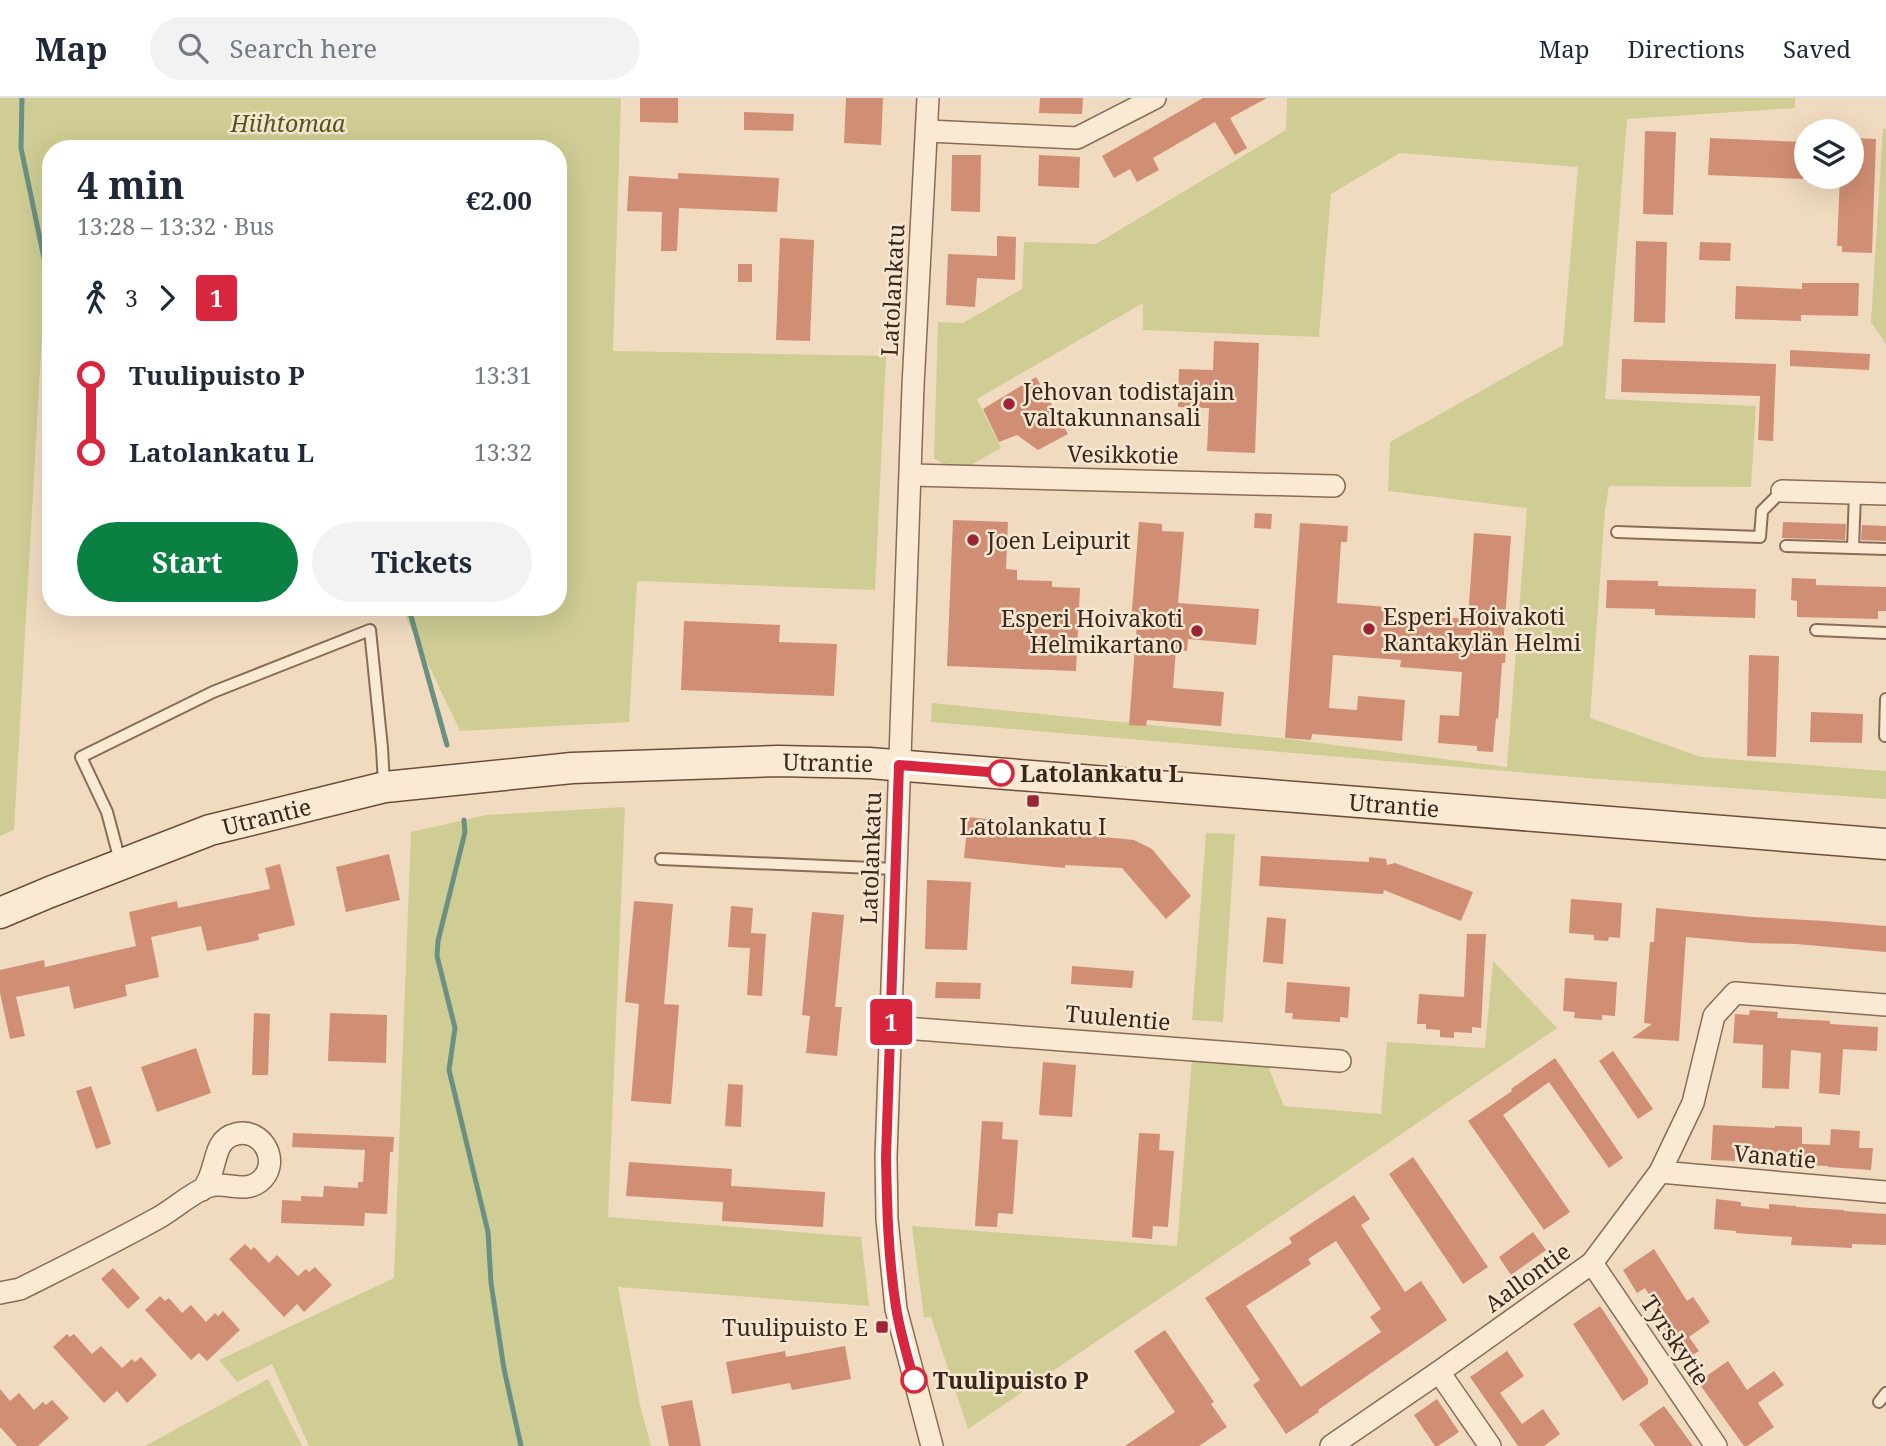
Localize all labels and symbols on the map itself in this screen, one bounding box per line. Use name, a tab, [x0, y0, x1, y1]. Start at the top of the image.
park label: Hiihtomaa	[230, 107, 346, 139]
street label: Latolankatu	[873, 223, 911, 357]
place label: Jehovan todistajain valtakunnansali	[1022, 375, 1235, 433]
marker: Jehovan todistajain valtakunnansali	[1001, 396, 1017, 412]
street label: Vesikkotie	[1067, 437, 1179, 471]
place label: Joen Leipurit	[986, 524, 1131, 556]
marker: Joen Leipurit	[965, 532, 981, 548]
place label: Esperi Hoivakoti Rantakylän Helmi	[1383, 600, 1582, 658]
place label: Esperi Hoivakoti Helmikartano	[1001, 602, 1184, 660]
marker: Esperi Hoivakoti Rantakylän Helmi	[1361, 621, 1377, 637]
marker: Esperi Hoivakoti Helmikartano	[1189, 623, 1205, 639]
street label: Utrantie	[782, 745, 874, 779]
place label: Latolankatu L	[1020, 757, 1184, 789]
marker: Latolankatu L	[988, 760, 1014, 786]
street label: Utrantie	[1348, 785, 1441, 824]
street label: Utrantie	[219, 790, 314, 842]
street label: Latolankatu	[852, 791, 888, 925]
marker: Latolankatu I	[1025, 793, 1041, 809]
place label: Latolankatu I	[959, 810, 1107, 842]
street label: Tuulentie	[1064, 996, 1172, 1038]
line badge: 1	[868, 999, 914, 1045]
street label: Vanatie	[1732, 1136, 1818, 1176]
street label: Aallontie	[1477, 1235, 1577, 1319]
street label: Tyrskytie	[1634, 1289, 1718, 1391]
place label: Tuulipuisto E	[722, 1311, 868, 1343]
marker: Tuulipuisto E	[874, 1319, 890, 1335]
place label: Tuulipuisto P	[933, 1364, 1089, 1396]
marker: Tuulipuisto P	[901, 1367, 927, 1393]

